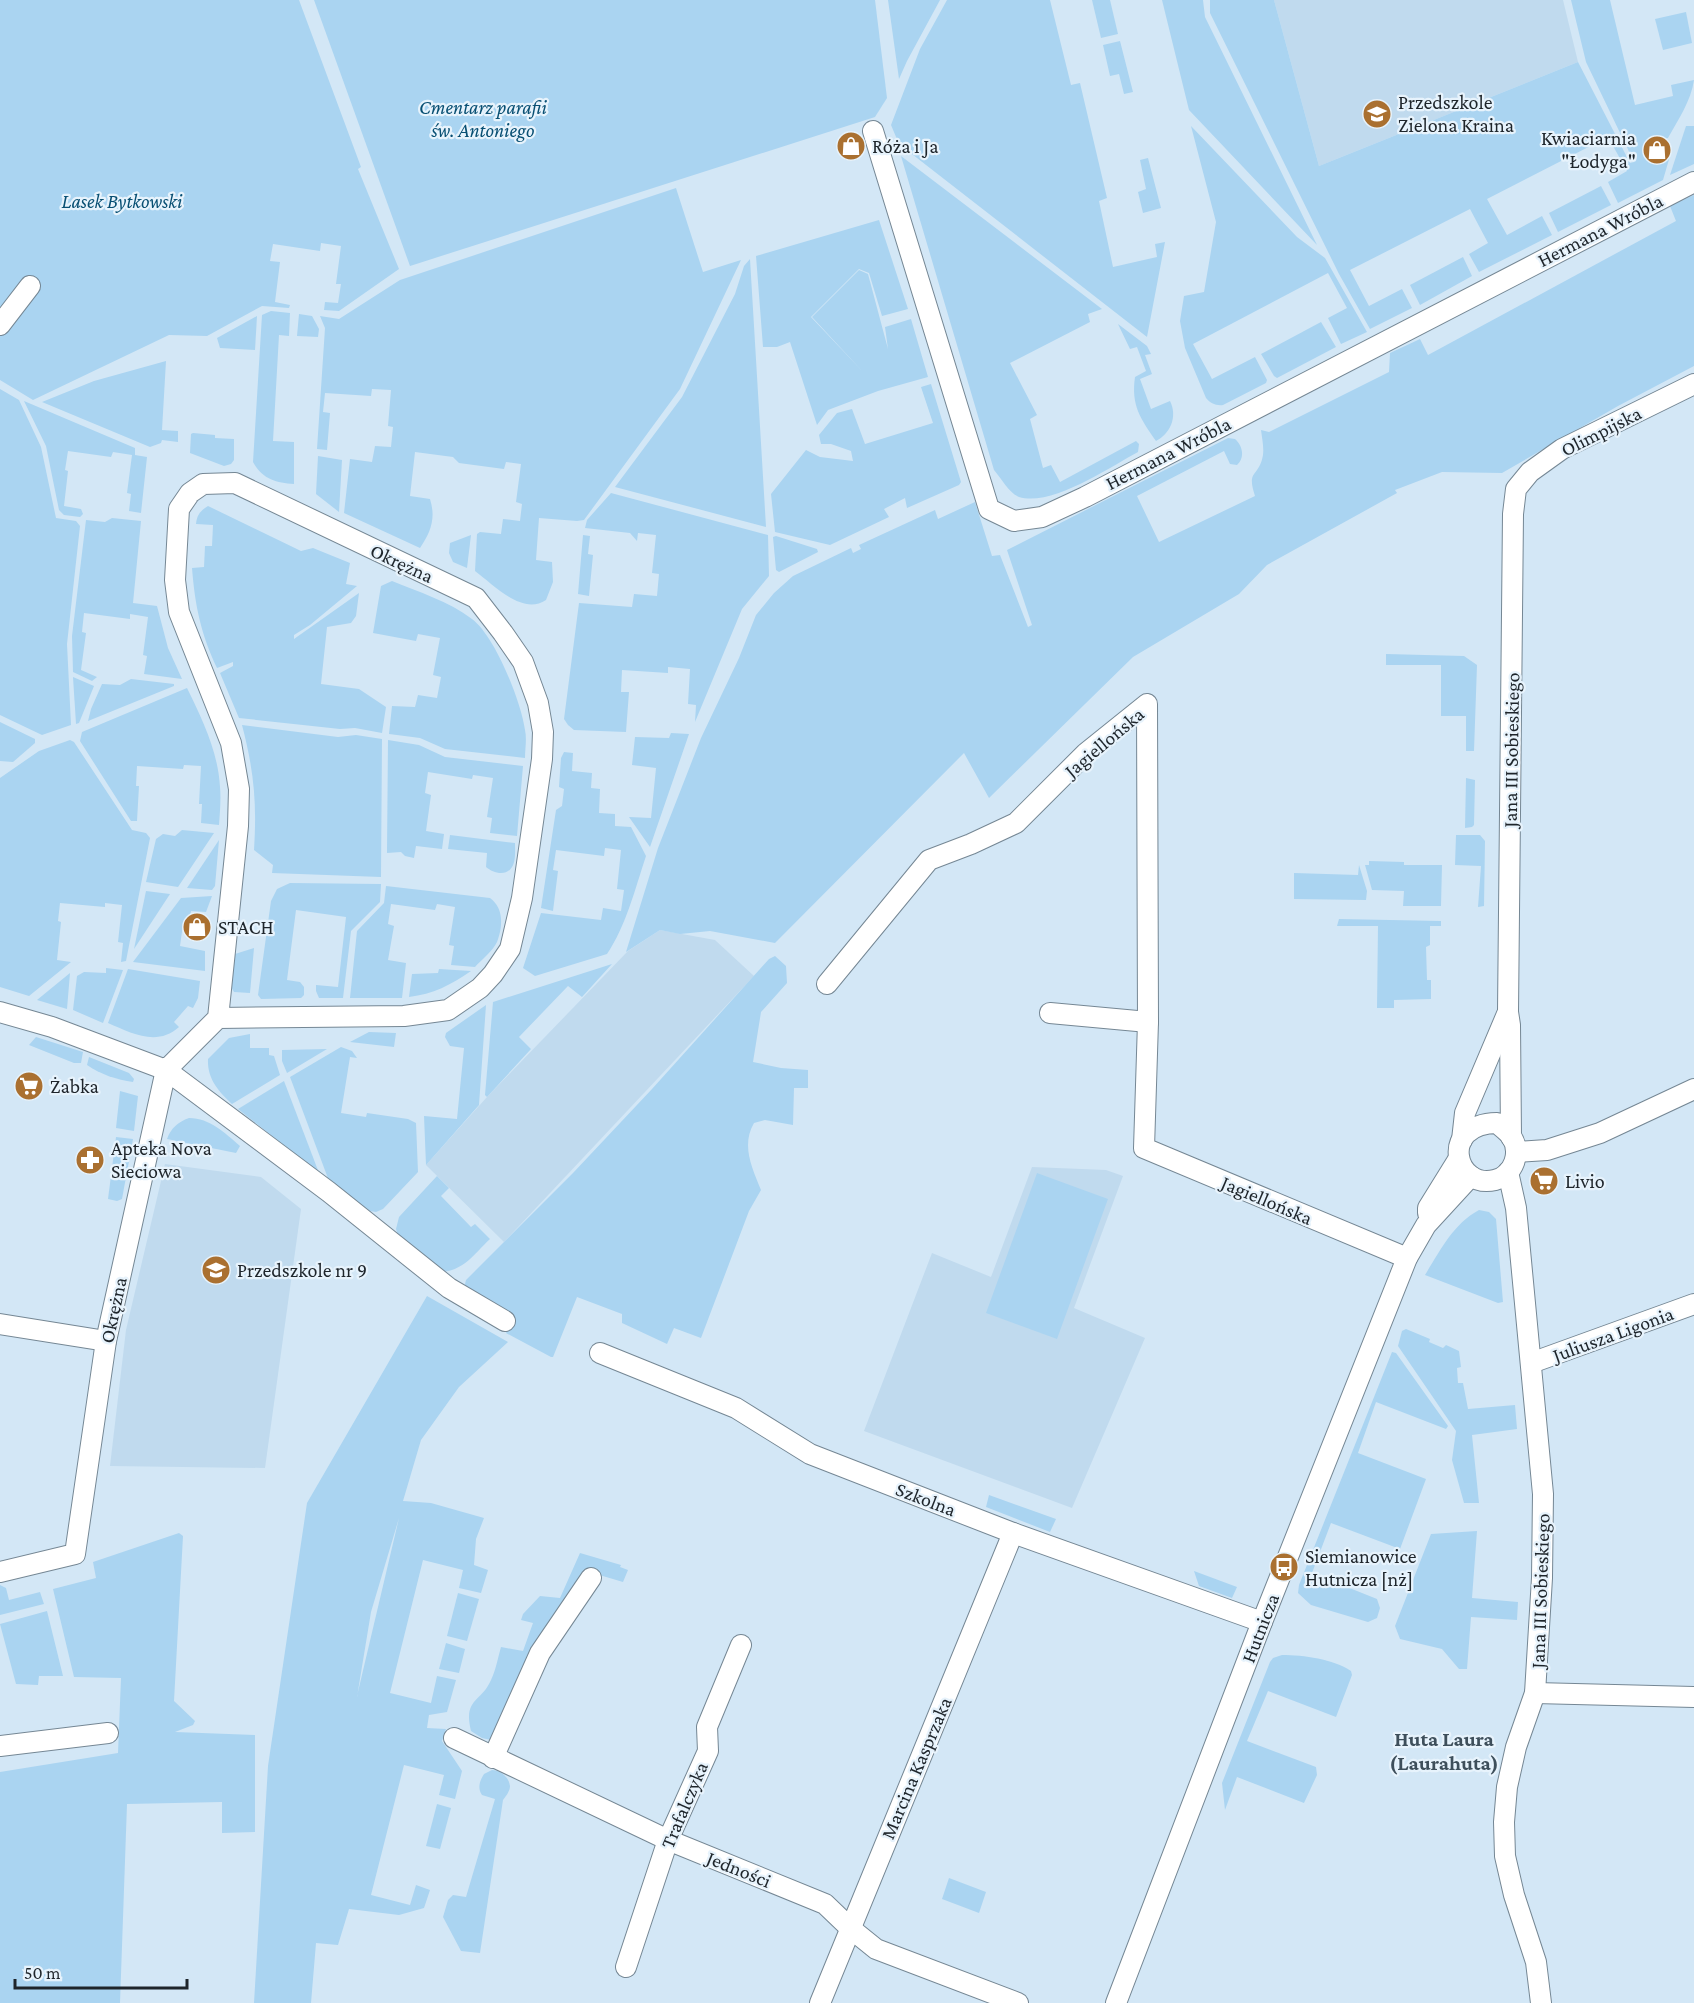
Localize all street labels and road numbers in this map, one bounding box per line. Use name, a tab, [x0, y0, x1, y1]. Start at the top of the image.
street label: Hermana Wróbla	[1534, 189, 1666, 271]
street label: Olimpijska	[1557, 401, 1645, 461]
street label: Hermana Wróbla	[1102, 412, 1234, 494]
street label: Okrężna	[367, 539, 437, 588]
street label: Jana III Sobieskiego	[1499, 672, 1524, 830]
street label: Jagiellońska	[1058, 703, 1149, 784]
street label: Jagiellońska	[1216, 1170, 1316, 1230]
street label: Okrężna	[95, 1275, 132, 1345]
street label: Juliusza Ligonia	[1548, 1302, 1677, 1368]
street label: Szkolna	[893, 1478, 959, 1520]
street label: Jana III Sobieskiego	[1526, 1513, 1555, 1671]
street label: Hutnicza	[1237, 1590, 1283, 1666]
street label: Marcina Kasprzaka	[876, 1694, 957, 1843]
street label: Trafalczyka	[656, 1758, 713, 1852]
street label: Jedności	[701, 1845, 774, 1893]

